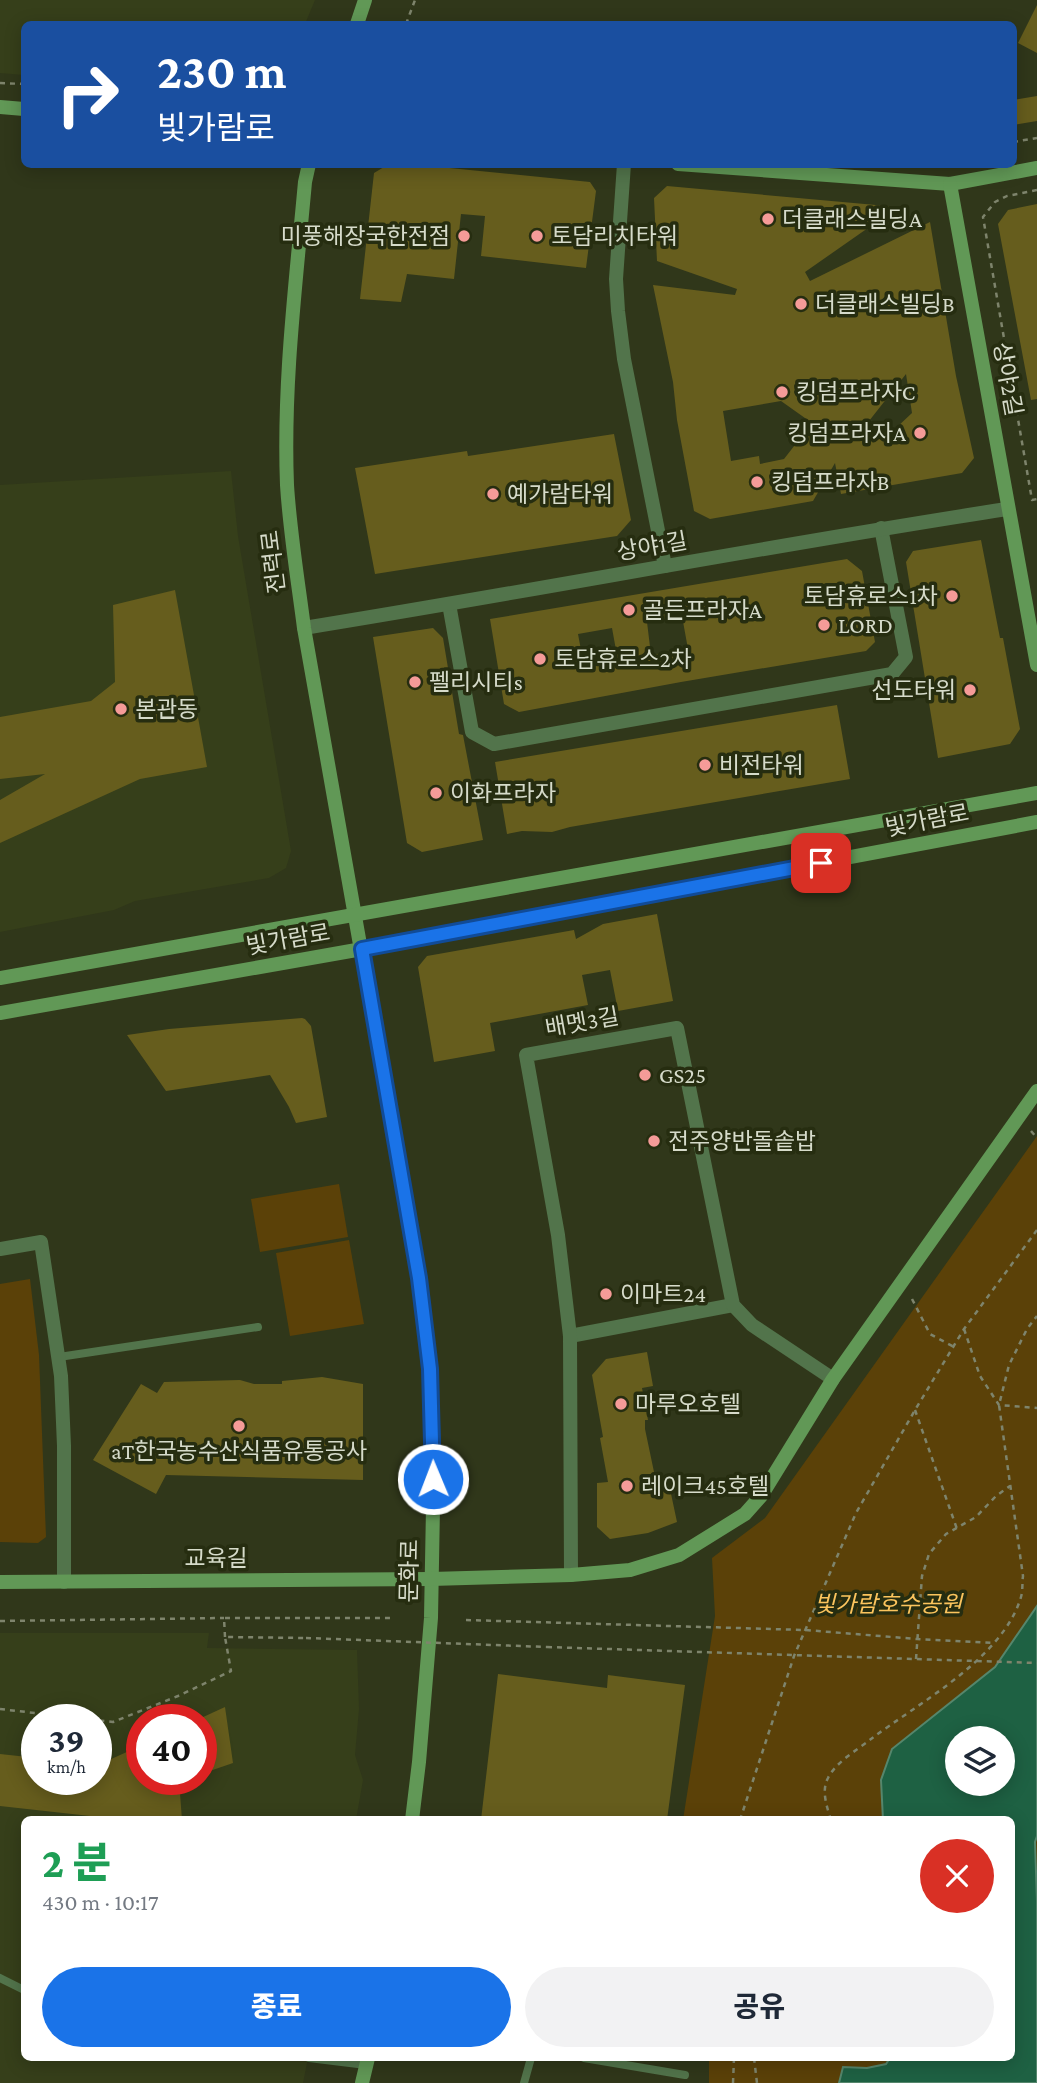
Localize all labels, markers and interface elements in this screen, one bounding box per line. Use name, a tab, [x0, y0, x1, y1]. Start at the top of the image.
text: 230 m	[157, 44, 287, 99]
icon: right	[42, 49, 133, 140]
text: 빛가람로	[157, 110, 275, 146]
place label: 더클래스빌딩A	[782, 206, 923, 232]
marker: 더클래스빌딩A	[760, 211, 776, 227]
place label: 미풍해장국한전점	[281, 223, 450, 249]
place label: 토담리치타워	[551, 223, 678, 249]
marker: 미풍해장국한전점	[456, 228, 472, 244]
marker: 토담리치타워	[529, 228, 545, 244]
place label: 더클래스빌딩B	[815, 291, 955, 317]
marker: 더클래스빌딩B	[793, 296, 809, 312]
street label: 상야2길	[989, 340, 1027, 418]
place label: 킹덤프라자C	[796, 379, 915, 405]
marker: 킹덤프라자C	[774, 384, 790, 400]
place label: 킹덤프라자A	[787, 420, 907, 446]
marker: 킹덤프라자A	[912, 425, 928, 441]
place label: 킹덤프라자B	[771, 469, 889, 495]
marker: 킹덤프라자B	[749, 474, 765, 490]
place label: 예가람타워	[507, 481, 613, 507]
marker: 예가람타워	[485, 486, 501, 502]
street label: 상야1길	[615, 527, 689, 565]
street label: 전력로	[256, 529, 290, 595]
place label: 토담휴로스1차	[803, 583, 938, 609]
marker: 토담휴로스1차	[944, 588, 960, 604]
place label: 골든프라자A	[643, 597, 763, 623]
marker: 골든프라자A	[621, 602, 637, 618]
place label: LORD	[838, 612, 893, 638]
marker: LORD	[816, 617, 832, 633]
place label: 토담휴로스2차	[554, 646, 692, 672]
marker: 토담휴로스2차	[532, 651, 548, 667]
place label: 펠리시티s	[429, 669, 523, 695]
marker: 펠리시티s	[407, 674, 423, 690]
place label: 선도타워	[871, 677, 956, 703]
marker: 선도타워	[962, 682, 978, 698]
place label: 본관동	[135, 696, 198, 722]
marker: 본관동	[113, 701, 129, 717]
place label: 비전타워	[719, 752, 804, 778]
marker: 비전타워	[697, 757, 713, 773]
place label: 이화프라자	[450, 780, 556, 806]
marker: 이화프라자	[428, 785, 444, 801]
street label: 빛가람로	[883, 799, 971, 841]
pin	[791, 833, 851, 893]
icon: arrive	[802, 844, 840, 882]
street label: 빛가람로	[244, 919, 332, 959]
street label: 배멧3길	[543, 1003, 621, 1041]
place label: GS25	[659, 1062, 706, 1088]
marker: GS25	[637, 1067, 653, 1083]
place label: 전주양반돌솥밥	[668, 1128, 816, 1154]
marker: 전주양반돌솥밥	[646, 1133, 662, 1149]
place label: 이마트24	[620, 1281, 706, 1307]
marker: 이마트24	[598, 1286, 614, 1302]
place label: 마루오호텔	[635, 1391, 741, 1417]
marker: 마루오호텔	[613, 1396, 629, 1412]
marker: aT한국농수산식품유통공사	[231, 1418, 247, 1434]
place label: aT한국농수산식품유통공사	[111, 1438, 367, 1464]
position arrow	[396, 1442, 470, 1516]
place label: 레이크45호텔	[641, 1473, 769, 1499]
marker: 레이크45호텔	[619, 1478, 635, 1494]
street label: 문화로	[395, 1539, 423, 1603]
street label: 교육길	[184, 1545, 248, 1571]
park label: 빛가람호수공원	[814, 1591, 964, 1617]
speed limit sign: 40	[126, 1704, 217, 1795]
text: 39	[48, 1721, 85, 1760]
map controls	[945, 1726, 1015, 1796]
button: layers	[945, 1726, 1015, 1796]
text: km/h	[47, 1757, 86, 1777]
text: 2 분	[42, 1839, 111, 1886]
button: close	[920, 1839, 994, 1913]
text: 430 m · 10:17	[42, 1889, 159, 1915]
button: 종료	[42, 1967, 511, 2047]
button: 공유	[525, 1967, 994, 2047]

